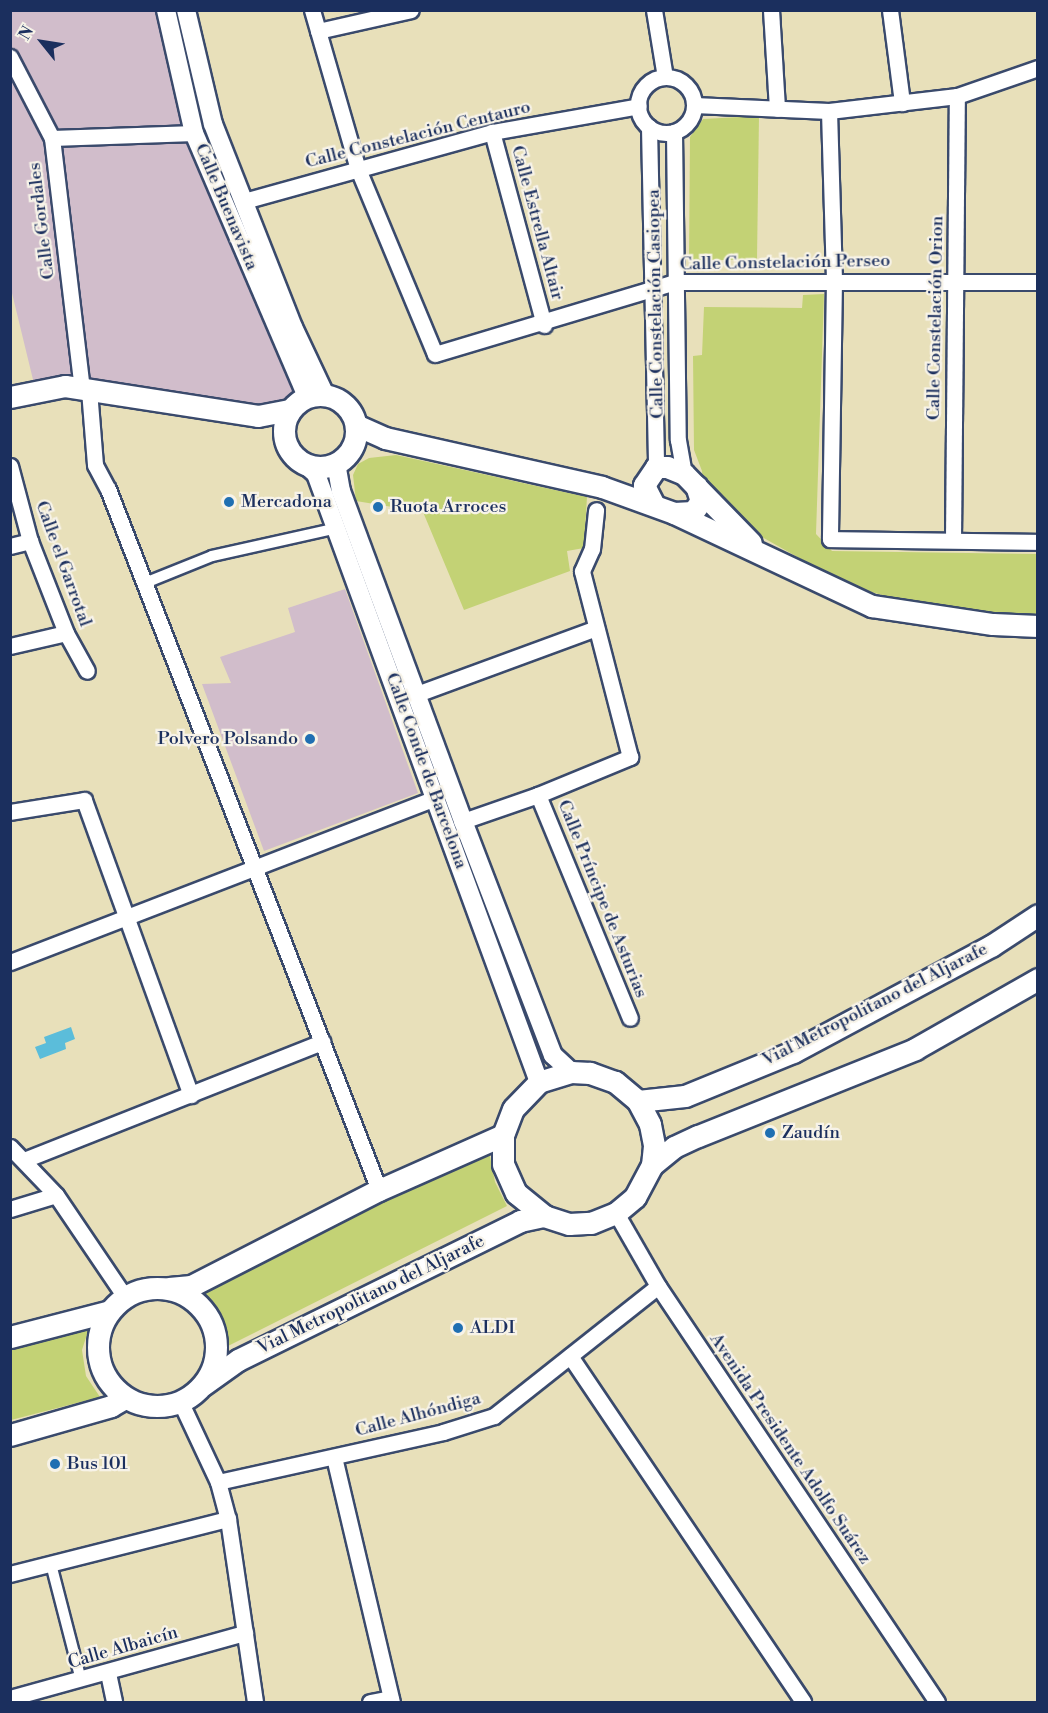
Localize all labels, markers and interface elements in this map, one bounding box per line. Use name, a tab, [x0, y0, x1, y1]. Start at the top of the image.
north arrow	[12, 12, 72, 72]
text: N	[15, 23, 38, 43]
street label: Calle Constelación Centauro	[303, 97, 533, 173]
street label: Calle Buenavista	[190, 140, 262, 274]
street label: Calle Estrella Altair	[506, 143, 568, 303]
street label: Calle Gordales	[24, 161, 60, 281]
street label: Calle Constelación Casiopea	[643, 189, 669, 419]
street label: Calle Constelación Orion	[923, 216, 949, 420]
street label: Calle Constelación Perseo	[680, 250, 890, 276]
place label: Mercadona	[241, 491, 332, 513]
marker: Mercadona	[222, 495, 236, 509]
place label: Ruota Arroces	[390, 496, 506, 518]
street label: Calle el Garrotal	[30, 498, 96, 630]
marker: Ruota Arroces	[371, 500, 385, 514]
street label: Calle Conde de Barcelona	[380, 670, 472, 872]
place label: Polvero Polsando	[158, 728, 298, 750]
marker: Polvero Polsando	[303, 732, 317, 746]
street label: Calle Príncipe de Asturias	[552, 797, 652, 1001]
street label: Vial Metropolitano del Aljarafe	[759, 939, 991, 1071]
place label: Zaudín	[782, 1122, 840, 1144]
marker: Zaudín	[763, 1126, 777, 1140]
street label: Vial Metropolitano del Aljarafe	[254, 1230, 488, 1360]
place label: ALDI	[470, 1317, 515, 1339]
marker: ALDI	[451, 1321, 465, 1335]
street label: Avenida Presidente Adolfo Suárez	[705, 1330, 875, 1568]
street label: Calle Alhóndiga	[353, 1388, 483, 1442]
place label: Bus 101	[67, 1453, 128, 1475]
marker: Bus 101	[48, 1457, 62, 1471]
street label: Calle Albaicín	[65, 1622, 181, 1674]

